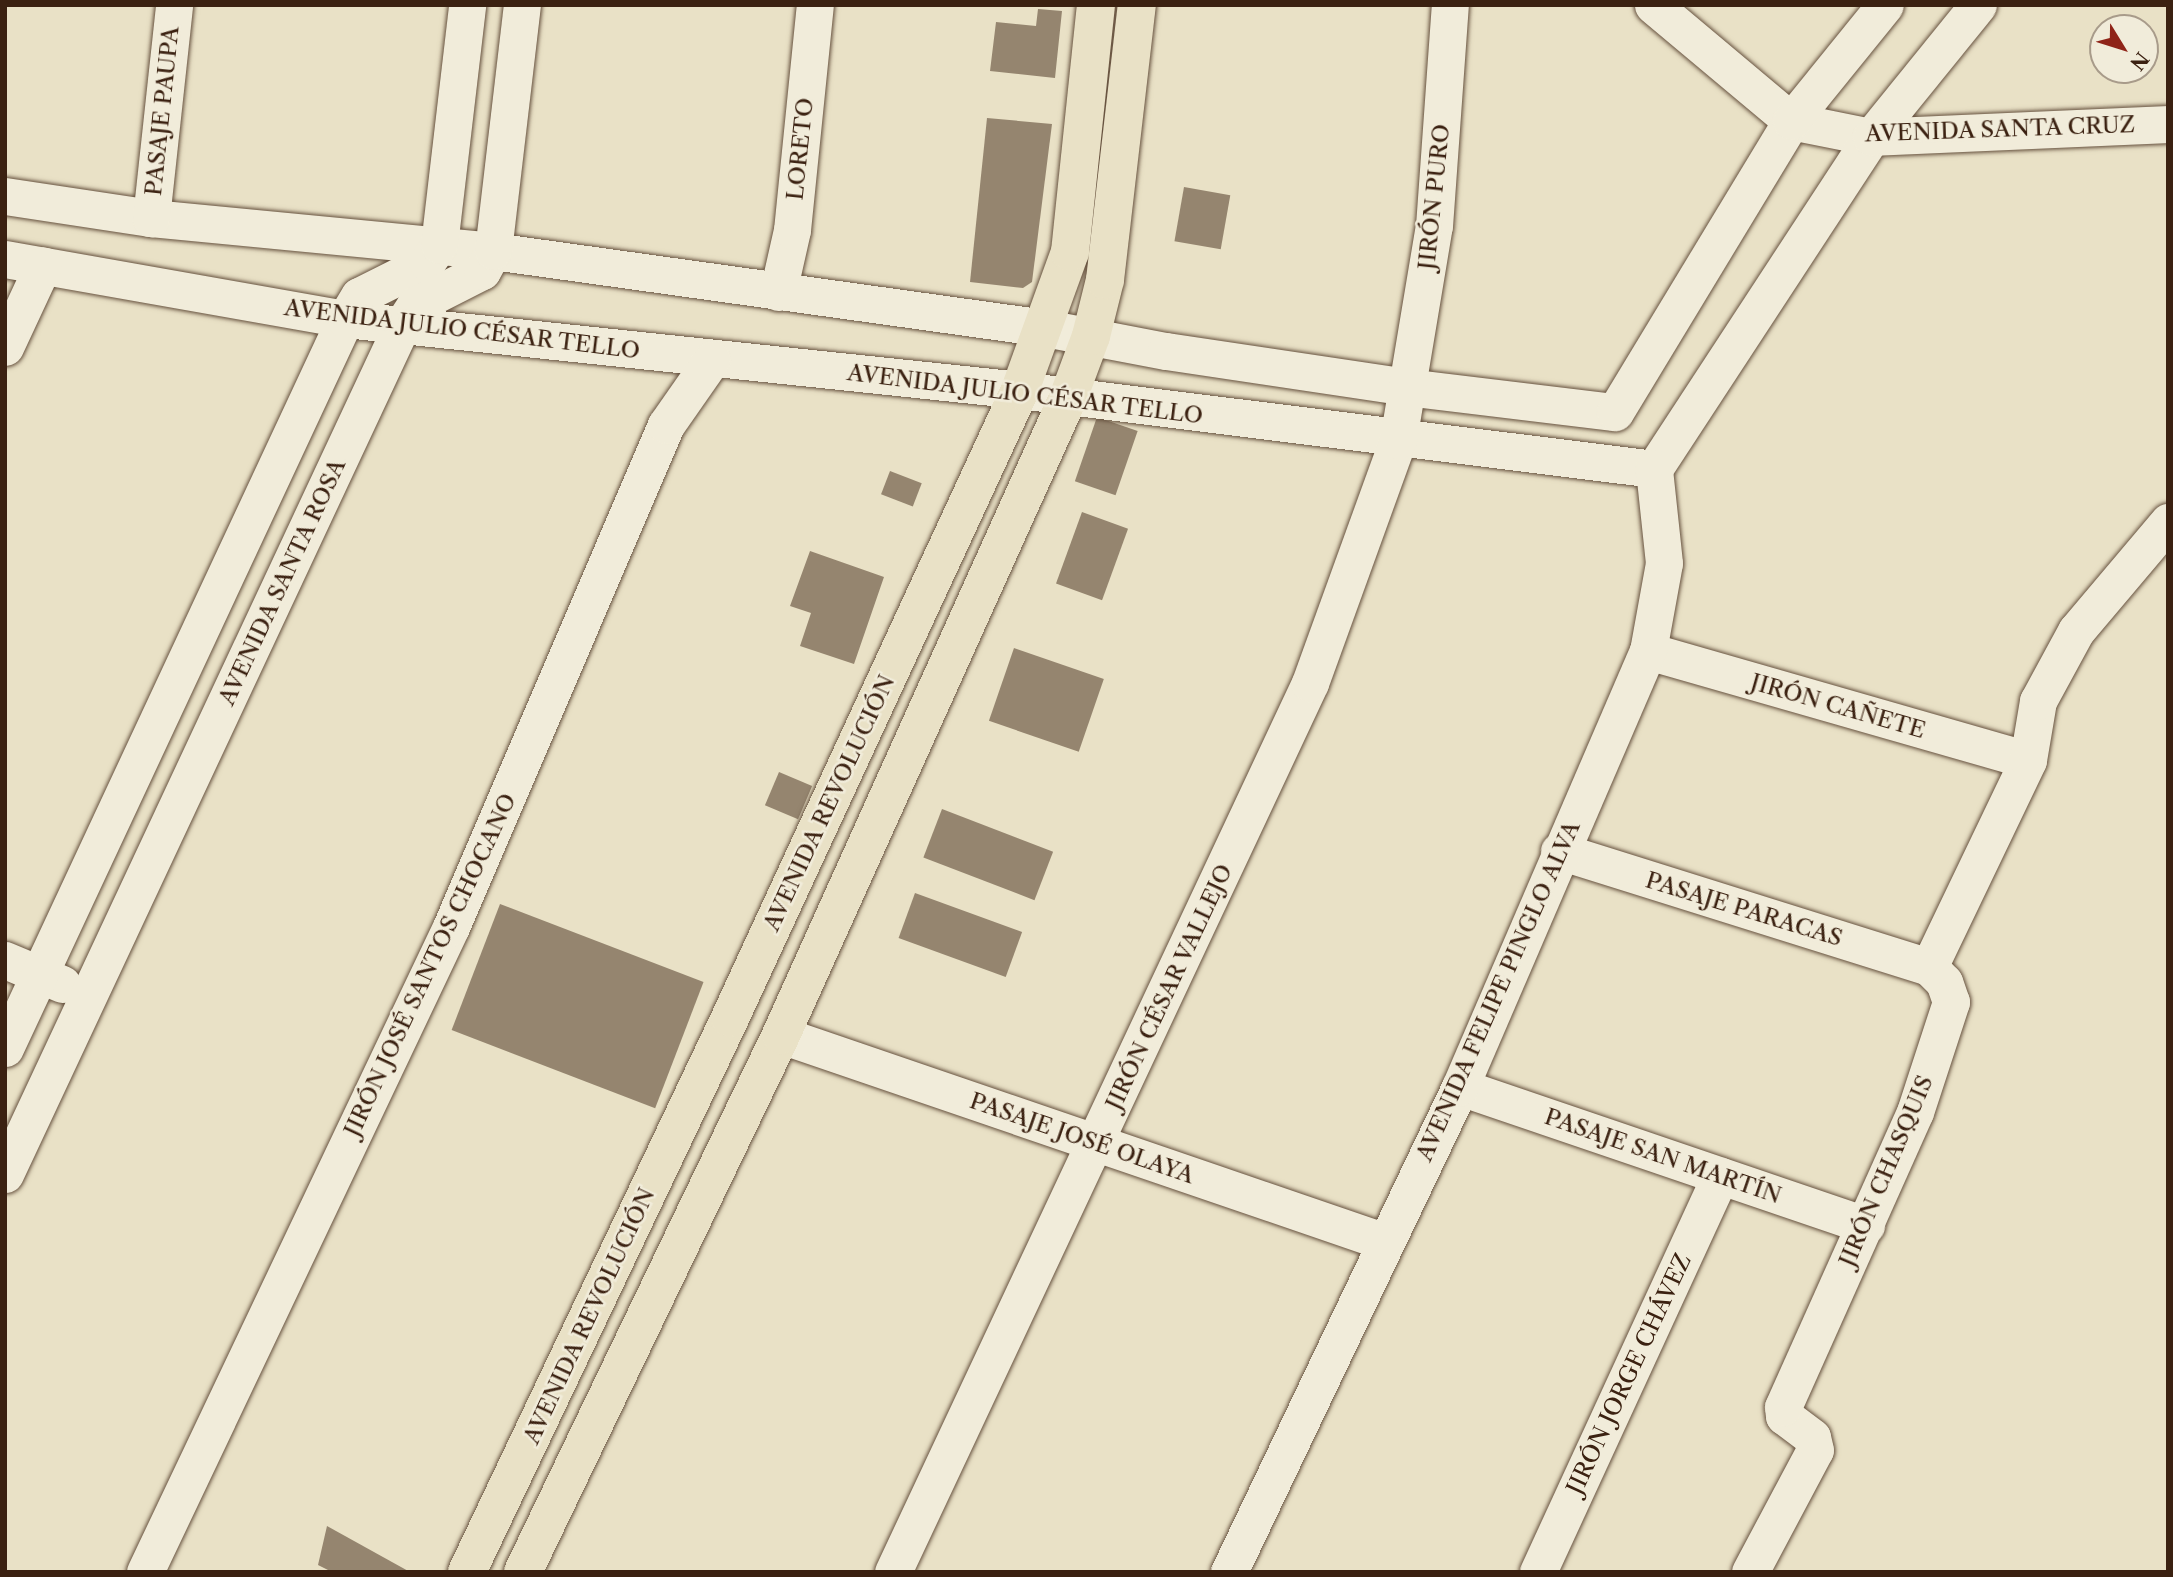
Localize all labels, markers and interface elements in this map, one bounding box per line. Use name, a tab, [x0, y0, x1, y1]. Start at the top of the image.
north arrow	[2089, 14, 2159, 84]
street label: PASAJE PAUPA	[139, 25, 185, 197]
text: N	[2125, 47, 2154, 75]
street label: LORETO	[781, 96, 819, 202]
street label: AVENIDA SANTA CRUZ	[1864, 110, 2136, 148]
street label: JIRÓN PURO	[1413, 123, 1455, 271]
street label: AVENIDA JULIO CÉSAR TELLO	[281, 293, 643, 365]
street label: AVENIDA JULIO CÉSAR TELLO	[844, 358, 1206, 430]
street label: AVENIDA SANTA ROSA	[212, 454, 352, 710]
street label: JIRÓN CAÑETE	[1748, 668, 1928, 744]
street label: AVENIDA REVOLUCIÓN	[757, 670, 901, 936]
street label: JIRÓN JOSÉ SANTOS CHOCANO	[338, 789, 522, 1141]
street label: AVENIDA FELIPE PINGLO ALVA	[1410, 816, 1586, 1166]
street label: JIRÓN CÉSAR VALLEJO	[1099, 859, 1239, 1115]
street label: PASAJE PARACAS	[1642, 866, 1846, 952]
street label: JIRÓN CHASQUIS	[1833, 1071, 1939, 1271]
street label: PASAJE JOSÉ OLAYA	[966, 1087, 1198, 1189]
street label: PASAJE SAN MARTÍN	[1541, 1102, 1785, 1210]
street label: AVENIDA REVOLUCIÓN	[517, 1183, 661, 1449]
street label: JIRÓN JORGE CHÁVEZ	[1561, 1249, 1697, 1499]

